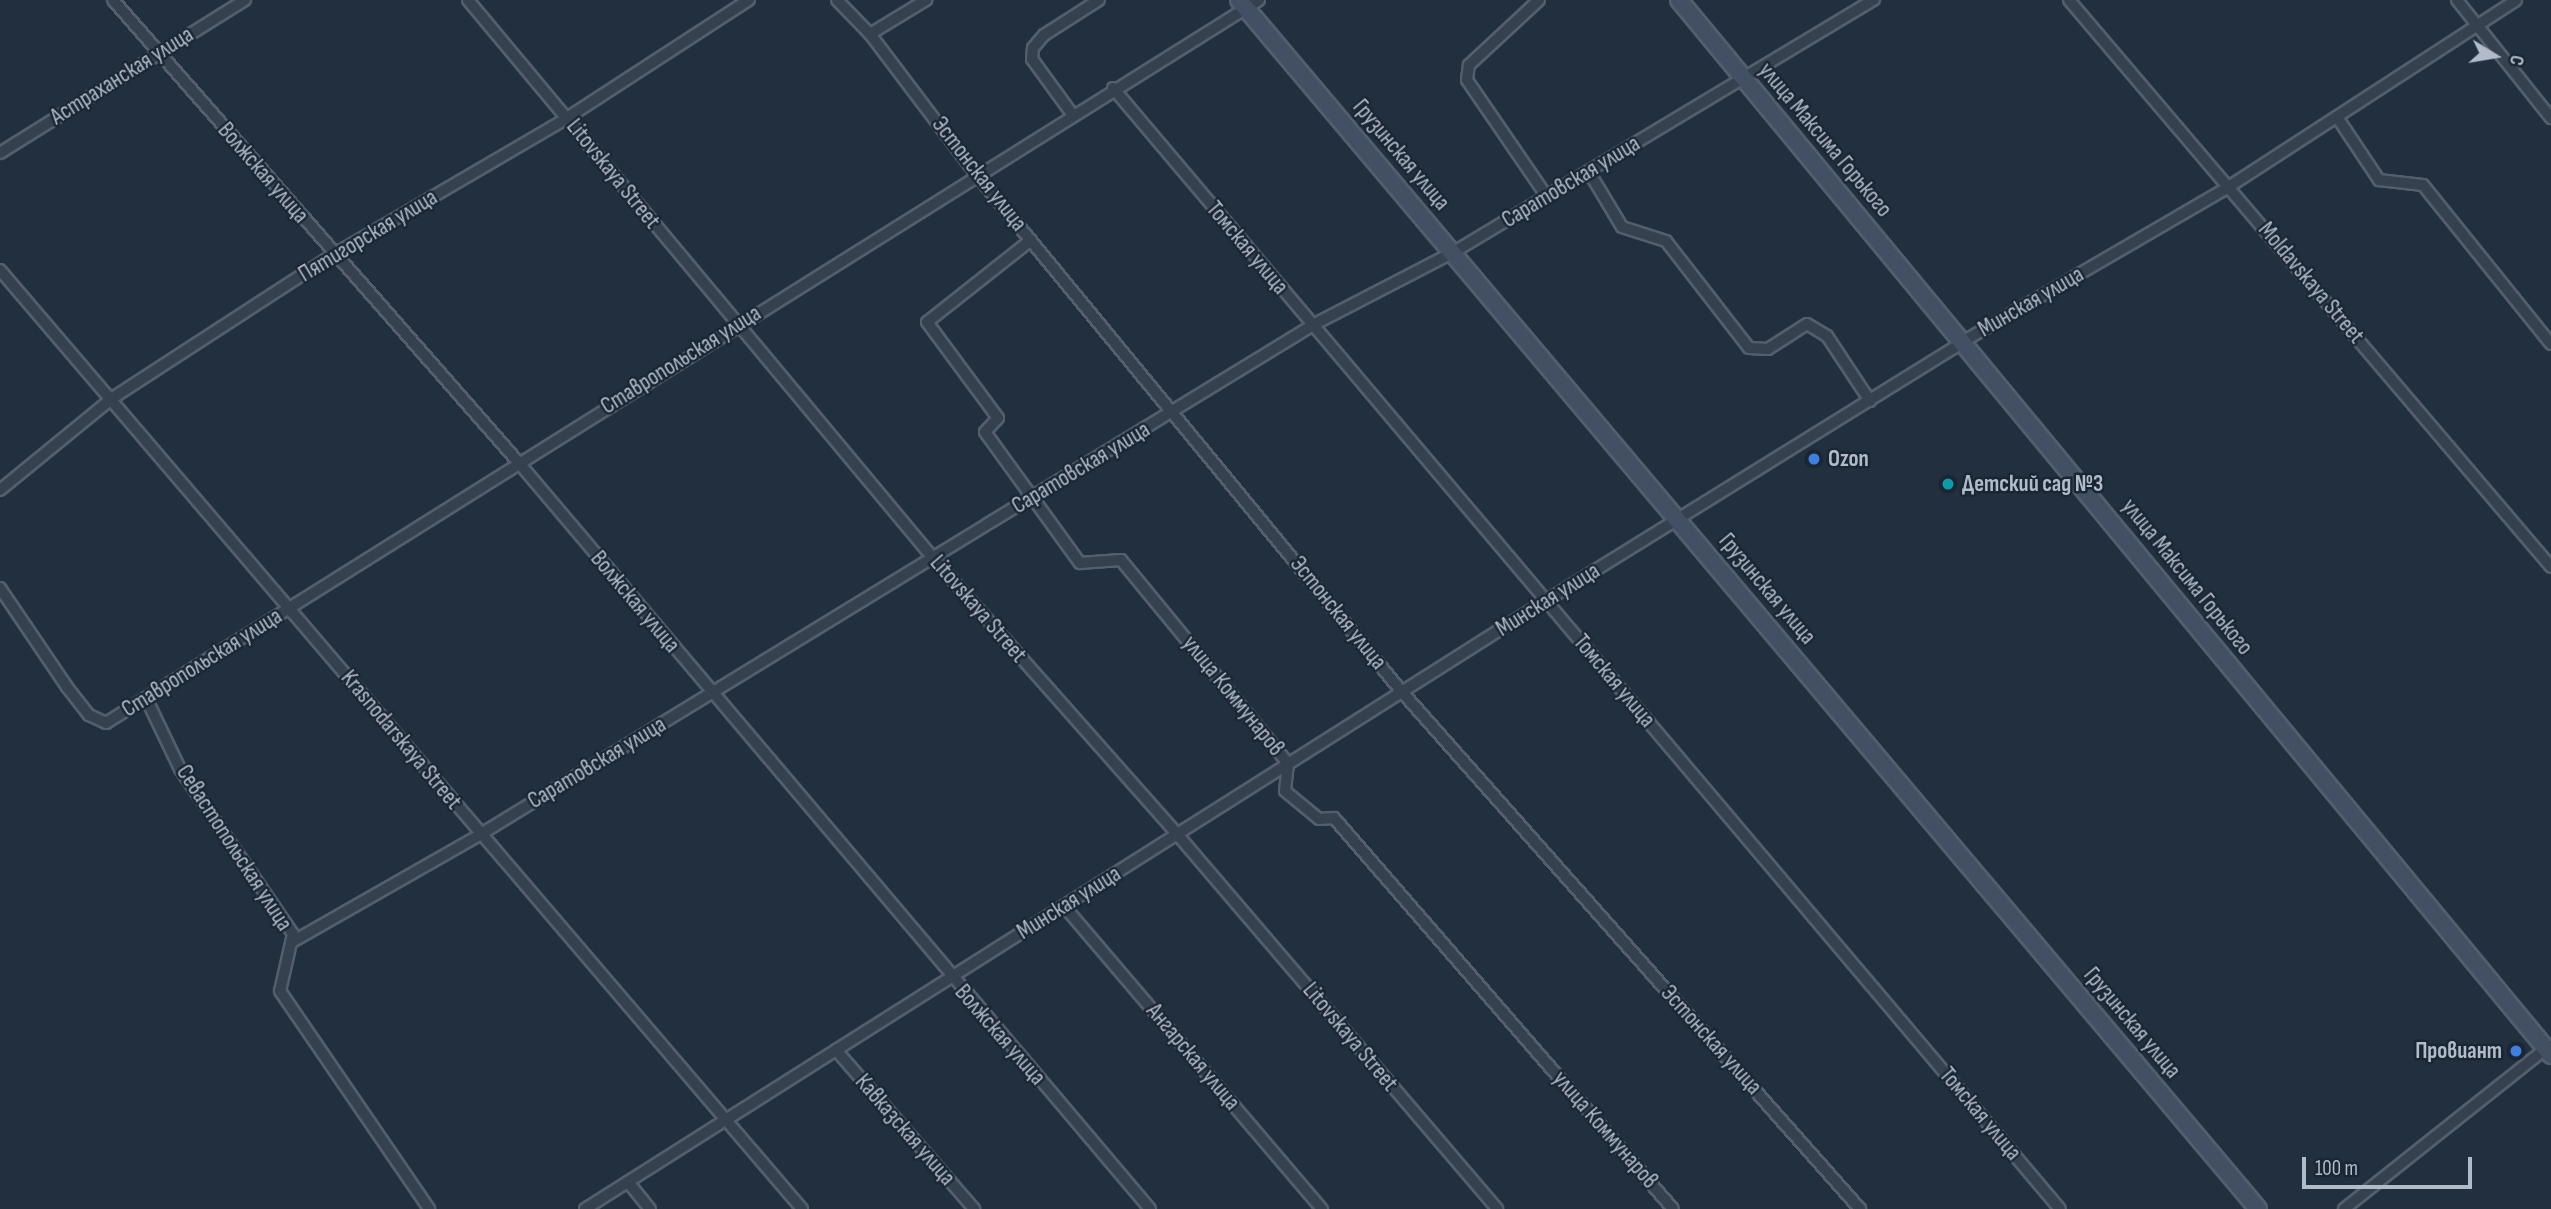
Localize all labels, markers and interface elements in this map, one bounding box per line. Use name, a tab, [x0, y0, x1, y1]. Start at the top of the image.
street label: Астраханская улица	[45, 21, 199, 131]
north arrow	[2460, 21, 2530, 91]
text: С	[2504, 53, 2528, 67]
street label: улица Максима Горького	[1752, 57, 1898, 223]
street label: Грузинская улица	[1347, 94, 1455, 216]
street label: Эстонская улица	[926, 111, 1032, 237]
street label: Litovskaya Street	[560, 114, 666, 234]
street label: Волжская улица	[212, 117, 314, 229]
street label: Саратовская улица	[1497, 130, 1645, 234]
street label: Пятигорская улица	[294, 184, 442, 288]
street label: Томская улица	[1200, 196, 1294, 300]
street label: Moldavskaya Street	[2252, 217, 2370, 349]
street label: Минская улица	[1973, 261, 2089, 343]
street label: Ставропольская улица	[596, 300, 766, 420]
street label: Саратовская улица	[1007, 416, 1155, 520]
place label: Ozon	[1828, 445, 1869, 473]
marker: Ozon	[1806, 451, 1822, 467]
place label: Детский сад №3	[1962, 470, 2103, 498]
marker: Детский сад №3	[1940, 476, 1956, 492]
street label: улица Максима Горького	[2116, 493, 2258, 661]
street label: Грузинская улица	[1713, 528, 1821, 650]
street label: Волжская улица	[584, 545, 686, 659]
street label: Litovskaya Street	[924, 550, 1032, 668]
street label: Эстонская улица	[1284, 551, 1392, 675]
street label: Минская улица	[1491, 557, 1605, 643]
street label: Ставропольская улица	[117, 603, 287, 723]
street label: Томская улица	[1567, 629, 1661, 733]
street label: улица Коммунаров	[1176, 630, 1290, 762]
street label: Krasnodarskaya Street	[335, 665, 467, 815]
street label: Саратовская улица	[523, 711, 671, 815]
street label: Севастопольская улица	[170, 760, 298, 936]
street label: Минская улица	[1012, 860, 1126, 946]
street label: Грузинская улица	[2078, 962, 2186, 1084]
street label: Litovskaya Street	[1297, 977, 1403, 1097]
street label: Волжская улица	[949, 979, 1051, 1091]
street label: Эстонская улица	[1655, 980, 1767, 1100]
street label: Ангарская улица	[1140, 998, 1246, 1116]
place label: Провиант	[2415, 1037, 2502, 1065]
marker: Провиант	[2508, 1043, 2524, 1059]
street label: Томская улица	[1933, 1062, 2027, 1166]
street label: улица Коммунаров	[1546, 1066, 1664, 1194]
street label: Кавказская улица	[849, 1069, 961, 1191]
scale bar	[2306, 1142, 2476, 1186]
text: 100 m	[2315, 1156, 2358, 1181]

